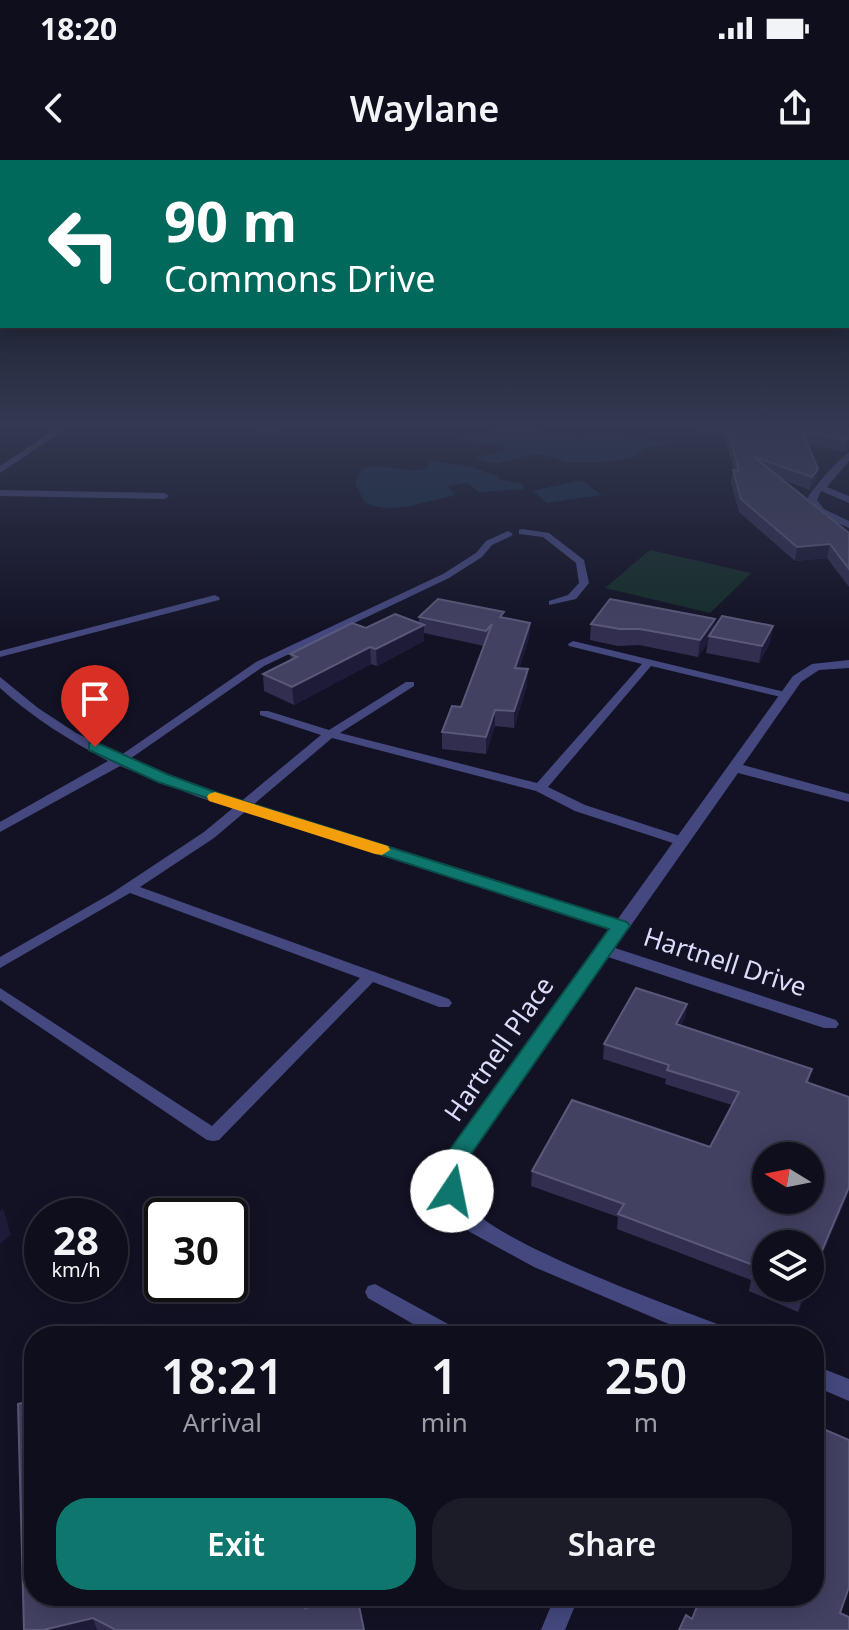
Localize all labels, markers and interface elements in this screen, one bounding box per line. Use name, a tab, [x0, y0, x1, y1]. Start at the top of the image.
text: 18:20	[40, 8, 117, 49]
text: Waylane	[350, 84, 499, 133]
icon: back	[32, 86, 76, 130]
icon: share	[773, 86, 817, 130]
text: 90 m	[164, 182, 297, 258]
icon: left	[32, 192, 136, 296]
text: Commons Drive	[164, 254, 436, 303]
pin	[61, 665, 129, 747]
icon: arrive	[73, 677, 117, 721]
street label: Hartnell Drive	[639, 918, 811, 1004]
street label: Hartnell Place	[435, 969, 561, 1128]
north arrow	[752, 1142, 824, 1214]
map controls	[752, 1142, 824, 1302]
position arrow	[410, 1149, 494, 1233]
speed limit sign: 30	[144, 1198, 248, 1302]
text: 28	[53, 1212, 99, 1267]
button: layers	[752, 1230, 824, 1302]
text: km/h	[51, 1256, 101, 1283]
text: 18:21	[161, 1343, 284, 1408]
text: 1	[431, 1343, 458, 1408]
text: 250	[605, 1343, 687, 1408]
text: Arrival	[183, 1404, 262, 1440]
text: min	[421, 1404, 468, 1440]
text: m	[634, 1404, 658, 1440]
button: Exit	[56, 1498, 416, 1590]
button: Share	[432, 1498, 792, 1590]

